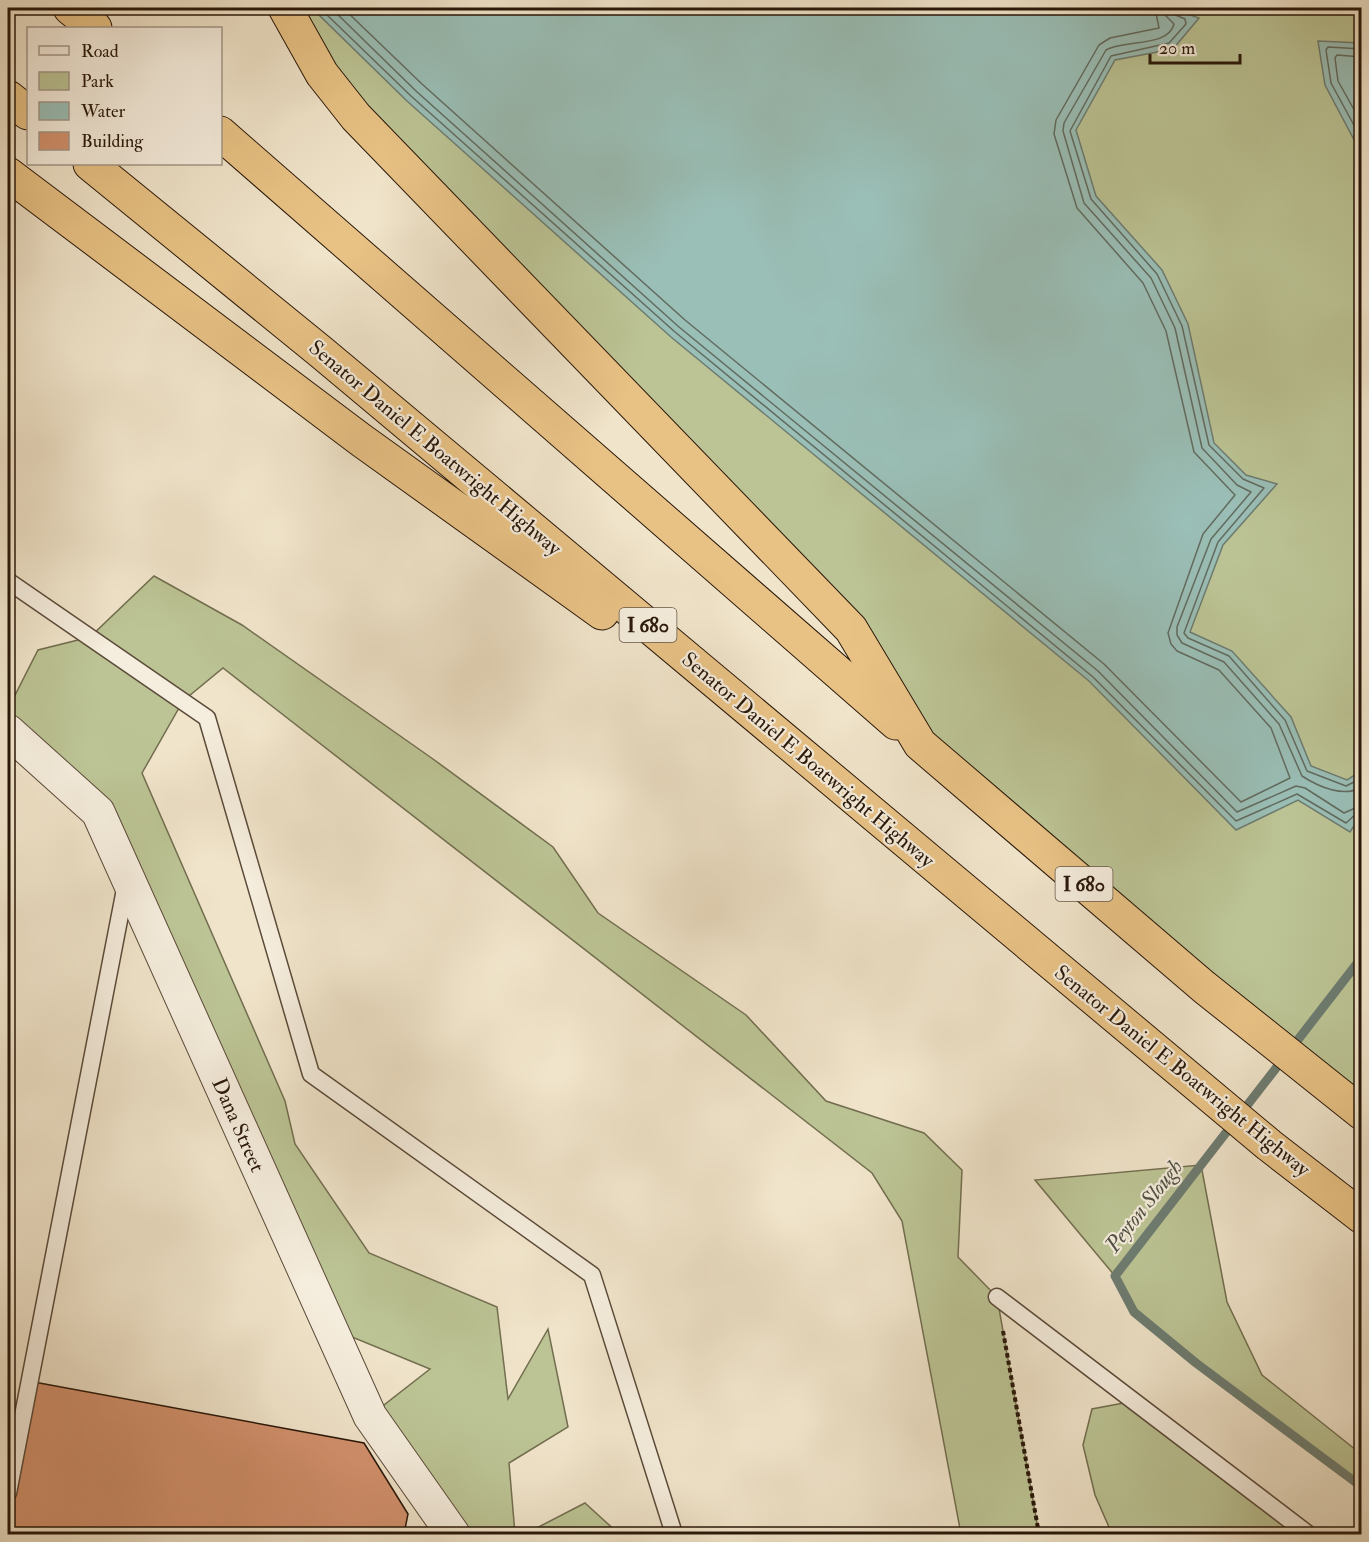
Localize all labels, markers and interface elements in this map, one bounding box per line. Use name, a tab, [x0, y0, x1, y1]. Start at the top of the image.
legend	[27, 27, 222, 165]
scale bar	[1150, 27, 1240, 65]
text: 20 m	[1159, 37, 1195, 60]
text: Road	[81, 40, 119, 63]
text: Park	[81, 70, 114, 93]
text: Water	[80, 100, 125, 123]
text: Building	[81, 130, 144, 153]
street label: Senator Daniel E Boatwright Highway	[303, 334, 567, 562]
road number: I 680	[620, 608, 676, 642]
street label: Senator Daniel E Boatwright Highway	[676, 646, 940, 874]
road number: I 680	[1056, 867, 1112, 901]
street label: Senator Daniel E Boatwright Highway	[1048, 959, 1316, 1183]
street label: Dana Street	[205, 1074, 271, 1176]
water label: Peyton Slough	[1098, 1154, 1189, 1259]

